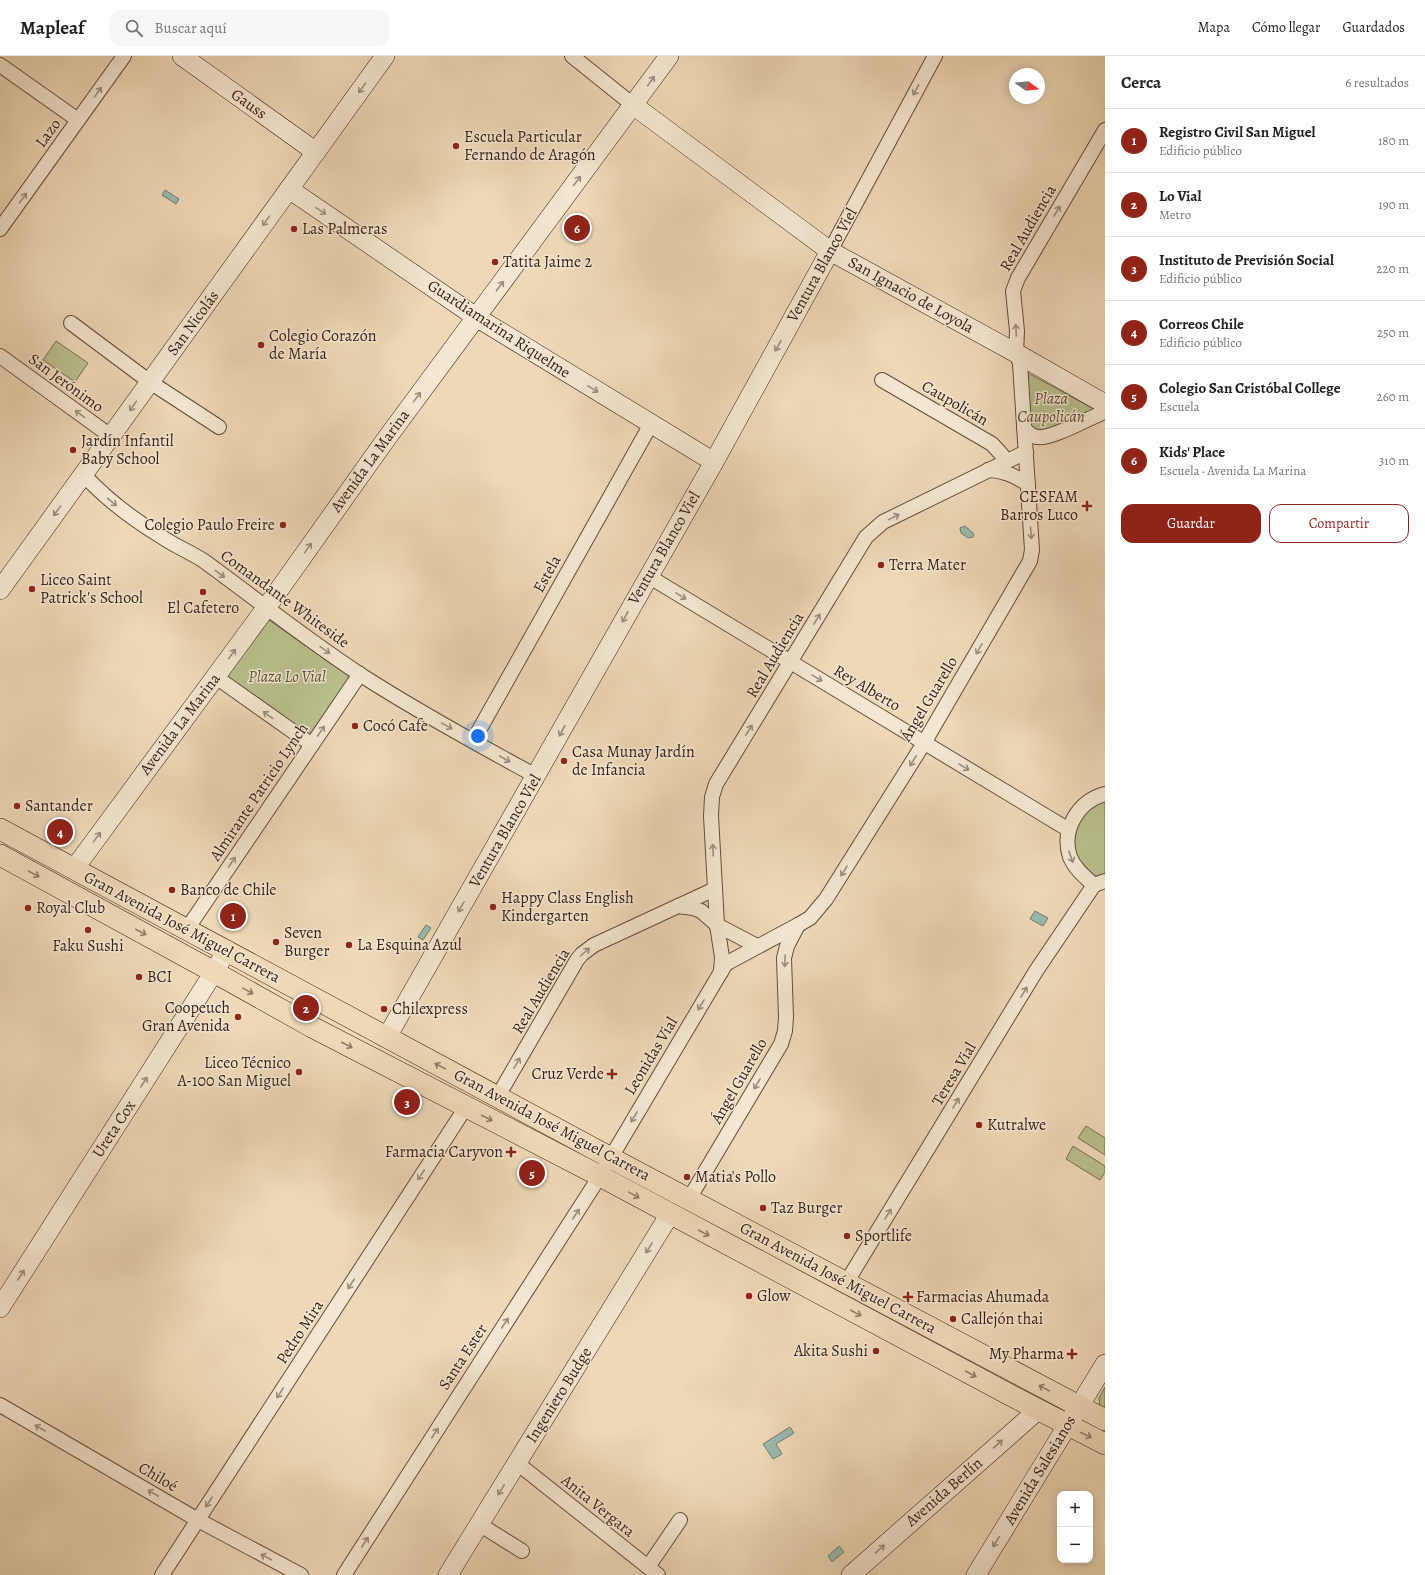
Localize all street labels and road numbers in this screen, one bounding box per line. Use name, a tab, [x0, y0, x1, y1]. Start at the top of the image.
street label: Gauss	[227, 83, 271, 125]
street label: Lazo	[30, 114, 66, 152]
street label: Real Audiencia	[994, 180, 1062, 275]
street label: Ventura Blanco Viel	[781, 204, 862, 327]
street label: San Ignacio de Loyola	[844, 251, 978, 339]
street label: Guardiamarina Riquelme	[423, 274, 575, 384]
street label: San Nicolás	[162, 286, 224, 360]
street label: San Jerónimo	[24, 348, 108, 418]
street label: Caupolicán	[918, 375, 993, 431]
street label: Avenida La Marina	[325, 405, 415, 518]
street label: Ventura Blanco Viel	[622, 487, 705, 609]
street label: Comandante Whiteside	[216, 545, 354, 653]
street label: Estela	[528, 551, 567, 597]
street label: Real Audiencia	[741, 608, 810, 702]
street label: Ángel Guarello	[894, 652, 963, 746]
street label: Rey Alberto	[829, 659, 905, 717]
street label: Avenida La Marina	[134, 668, 226, 780]
street label: Almirante Patricio Lynch	[204, 718, 314, 866]
street label: Ventura Blanco Viel	[463, 770, 546, 892]
street label: Gran Avenida José Miguel Carrera	[80, 866, 285, 989]
street label: Real Audiencia	[507, 944, 576, 1038]
street label: Leonidas Vial	[619, 1013, 683, 1099]
street label: Ángel Guarello	[705, 1034, 772, 1129]
street label: Teresa Vial	[927, 1038, 982, 1110]
street label: Gran Avenida José Miguel Carrera	[450, 1064, 655, 1187]
street label: Ureta Cox	[87, 1096, 141, 1162]
street label: Gran Avenida José Miguel Carrera	[736, 1217, 941, 1340]
street label: Pedro Mira	[271, 1295, 329, 1368]
street label: Santa Ester	[433, 1320, 493, 1394]
street label: Ingeniero Budge	[521, 1343, 597, 1447]
street label: Avenida Salesianos	[998, 1411, 1081, 1530]
street label: Avenida Berlín	[900, 1452, 987, 1532]
street label: Chiloé	[134, 1457, 182, 1497]
street label: Anita Vergara	[556, 1469, 640, 1543]

